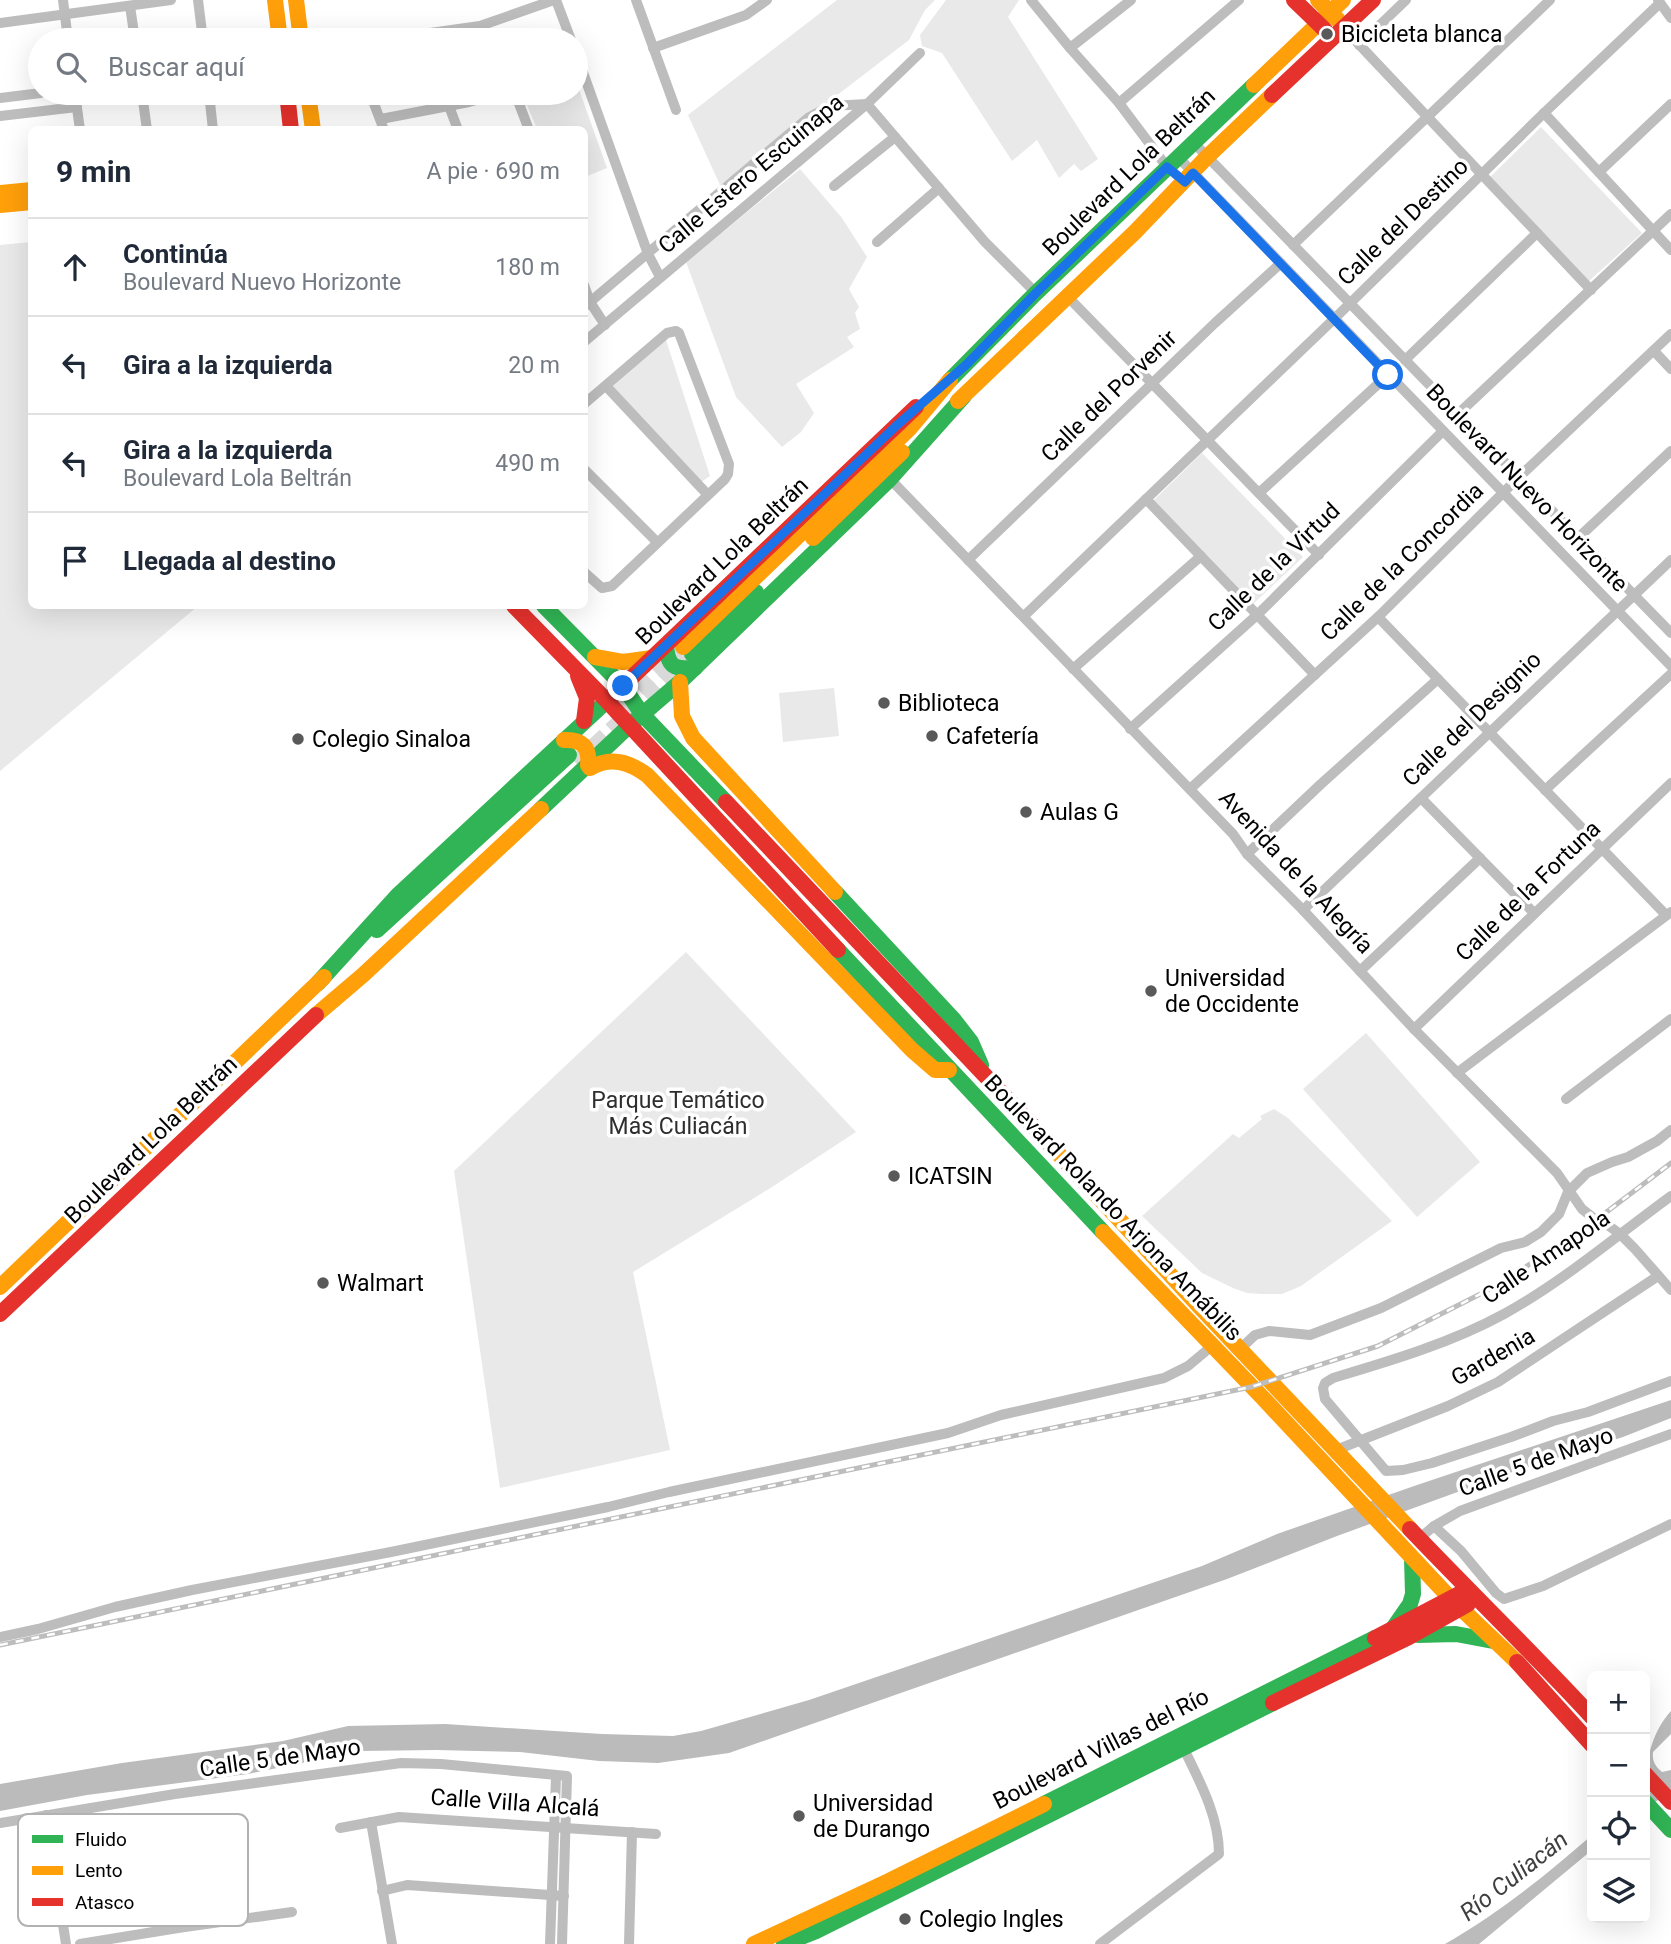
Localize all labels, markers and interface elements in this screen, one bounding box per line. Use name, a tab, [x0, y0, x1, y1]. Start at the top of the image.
place label: Bicicleta blanca	[1341, 21, 1502, 48]
marker: Bicicleta blanca	[1319, 26, 1335, 42]
search box	[28, 28, 588, 105]
icon: search	[52, 48, 90, 86]
text: Buscar aquí	[108, 52, 245, 82]
street label: Boulevard Lola Beltrán	[1037, 83, 1221, 261]
street label: Calle Estero Escuinapa	[653, 89, 849, 259]
street label: Calle del Destino	[1332, 153, 1474, 291]
text: 9 min	[56, 154, 131, 189]
text: A pie · 690 m	[427, 158, 560, 185]
text: Continúa	[123, 239, 228, 269]
icon: ahead	[56, 248, 94, 286]
text: 180 m	[495, 254, 560, 281]
text: Boulevard Nuevo Horizonte	[123, 269, 401, 296]
street label: Calle del Porvenir	[1036, 324, 1182, 467]
icon: left	[56, 346, 94, 384]
text: Gira a la izquierda	[123, 350, 333, 380]
text: 20 m	[508, 352, 560, 379]
route start	[1372, 359, 1403, 390]
street label: Boulevard Nuevo Horizonte	[1421, 379, 1633, 597]
text: Gira a la izquierda	[123, 435, 333, 465]
icon: left	[56, 444, 94, 482]
text: 490 m	[495, 450, 560, 477]
text: Boulevard Lola Beltrán	[123, 465, 352, 492]
street label: Boulevard Lola Beltrán	[630, 472, 814, 650]
street label: Calle de la Concordia	[1315, 477, 1489, 647]
street label: Calle de la Virtud	[1202, 497, 1346, 637]
icon: arrive	[56, 542, 94, 580]
text: Llegada al destino	[123, 546, 336, 576]
street label: Calle del Designio	[1397, 646, 1547, 792]
route end	[607, 670, 638, 701]
place label: Biblioteca	[898, 690, 999, 717]
marker: Biblioteca	[876, 695, 892, 711]
place label: Cafetería	[946, 723, 1039, 750]
place label: Colegio Sinaloa	[312, 726, 471, 753]
marker: Cafetería	[924, 728, 940, 744]
marker: Colegio Sinaloa	[290, 731, 306, 747]
street label: Avenida de la Alegría	[1213, 785, 1379, 959]
place label: Aulas G	[1040, 799, 1119, 826]
marker: Aulas G	[1018, 804, 1034, 820]
street label: Calle de la Fortuna	[1450, 815, 1606, 967]
place label: Universidad de Occidente	[1165, 965, 1299, 1018]
marker: Universidad de Occidente	[1143, 983, 1159, 999]
street label: Boulevard Lola Beltrán	[59, 1051, 243, 1229]
street label: Boulevard Rolando Arjona Amábilis	[979, 1070, 1247, 1346]
park label: Parque Temático Más Culiacán	[591, 1087, 765, 1140]
place label: ICATSIN	[908, 1163, 993, 1190]
marker: ICATSIN	[886, 1168, 902, 1184]
street label: Calle Amapola	[1477, 1204, 1615, 1310]
place label: Walmart	[337, 1270, 424, 1297]
marker: Walmart	[315, 1275, 331, 1291]
street label: Gardenia	[1447, 1322, 1539, 1392]
street label: Calle 5 de Mayo	[1455, 1422, 1617, 1502]
map controls	[1587, 1671, 1650, 1923]
button: +	[1587, 1671, 1650, 1734]
street label: Boulevard Villas del Río	[989, 1683, 1213, 1815]
street label: Calle 5 de Mayo	[198, 1733, 362, 1783]
button: −	[1587, 1734, 1650, 1797]
street label: Calle Villa Alcalá	[430, 1784, 600, 1822]
place label: Universidad de Durango	[813, 1790, 933, 1843]
button: locate	[1587, 1797, 1650, 1860]
marker: Universidad de Durango	[791, 1808, 807, 1824]
legend	[18, 1814, 248, 1926]
water label: Río Culiacán	[1455, 1825, 1573, 1927]
text: Fluido	[75, 1828, 127, 1851]
text: Lento	[75, 1859, 123, 1882]
button: layers	[1587, 1860, 1650, 1923]
text: Atasco	[75, 1891, 134, 1914]
place label: Colegio Ingles	[919, 1906, 1064, 1933]
marker: Colegio Ingles	[897, 1911, 913, 1927]

